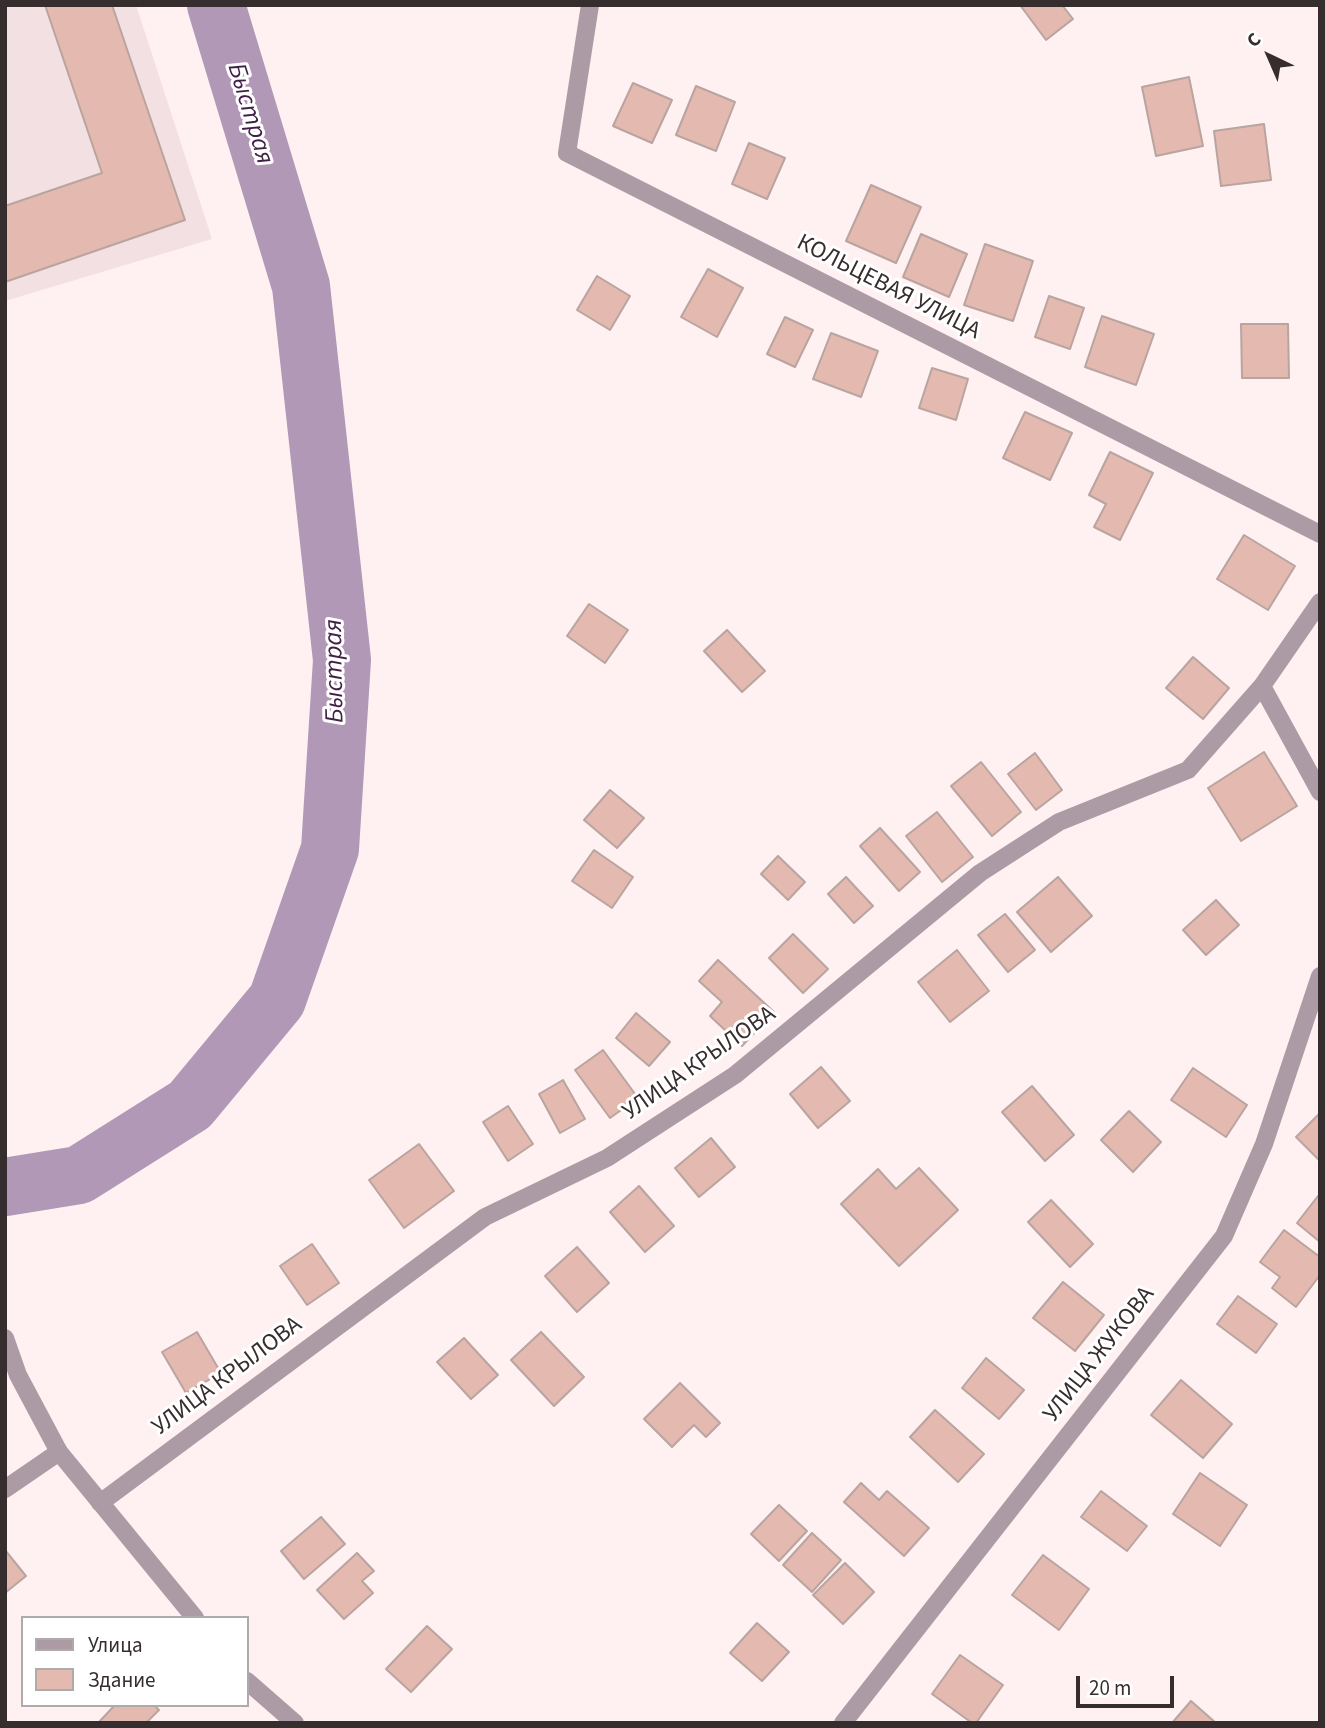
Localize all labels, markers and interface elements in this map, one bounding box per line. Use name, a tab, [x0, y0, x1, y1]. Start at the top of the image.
north arrow	[1234, 21, 1304, 91]
text: С	[1241, 27, 1267, 54]
water label: Быстрая	[219, 60, 279, 168]
street label: КОЛЬЦЕВАЯ УЛИЦА	[791, 229, 985, 347]
water label: Быстрая	[319, 619, 353, 723]
street label: УЛИЦА КРЫЛОВА	[618, 1001, 782, 1127]
street label: УЛИЦА ЖУКОВА	[1038, 1282, 1162, 1428]
street label: УЛИЦА КРЫЛОВА	[148, 1311, 308, 1443]
legend	[21, 1616, 248, 1707]
text: Улица	[88, 1630, 143, 1660]
scale bar	[1080, 1662, 1178, 1706]
text: Здание	[88, 1665, 156, 1695]
text: 20 m	[1089, 1673, 1131, 1703]

